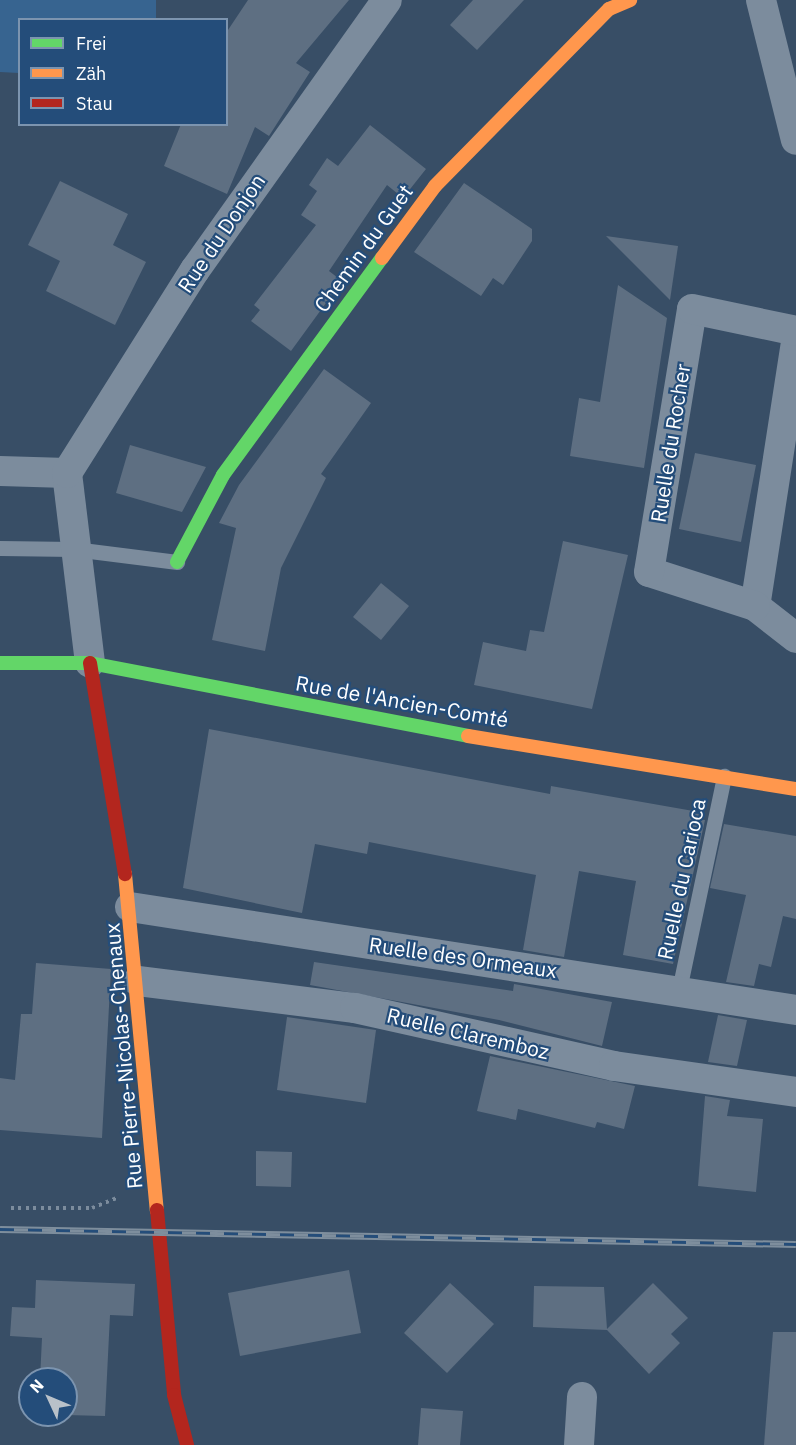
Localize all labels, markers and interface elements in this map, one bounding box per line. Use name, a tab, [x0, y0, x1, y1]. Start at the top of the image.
legend	[18, 18, 228, 126]
text: Frei	[76, 32, 107, 55]
text: Zäh	[76, 62, 106, 85]
text: Stau	[76, 92, 113, 115]
street label: Rue du Donjon	[172, 169, 270, 297]
street label: Chemin du Guet	[308, 179, 418, 317]
street label: Ruelle du Rocher	[645, 362, 695, 524]
street label: Rue de l'Ancien-Comté	[294, 670, 510, 732]
street label: Ruelle du Carioca	[652, 796, 710, 962]
street label: Rue Pierre-Nicolas-Chenaux	[99, 922, 147, 1190]
street label: Ruelle des Ormeaux	[367, 931, 559, 983]
street label: Ruelle Claremboz	[384, 1002, 552, 1064]
north arrow	[18, 1367, 78, 1427]
text: N	[25, 1375, 48, 1397]

